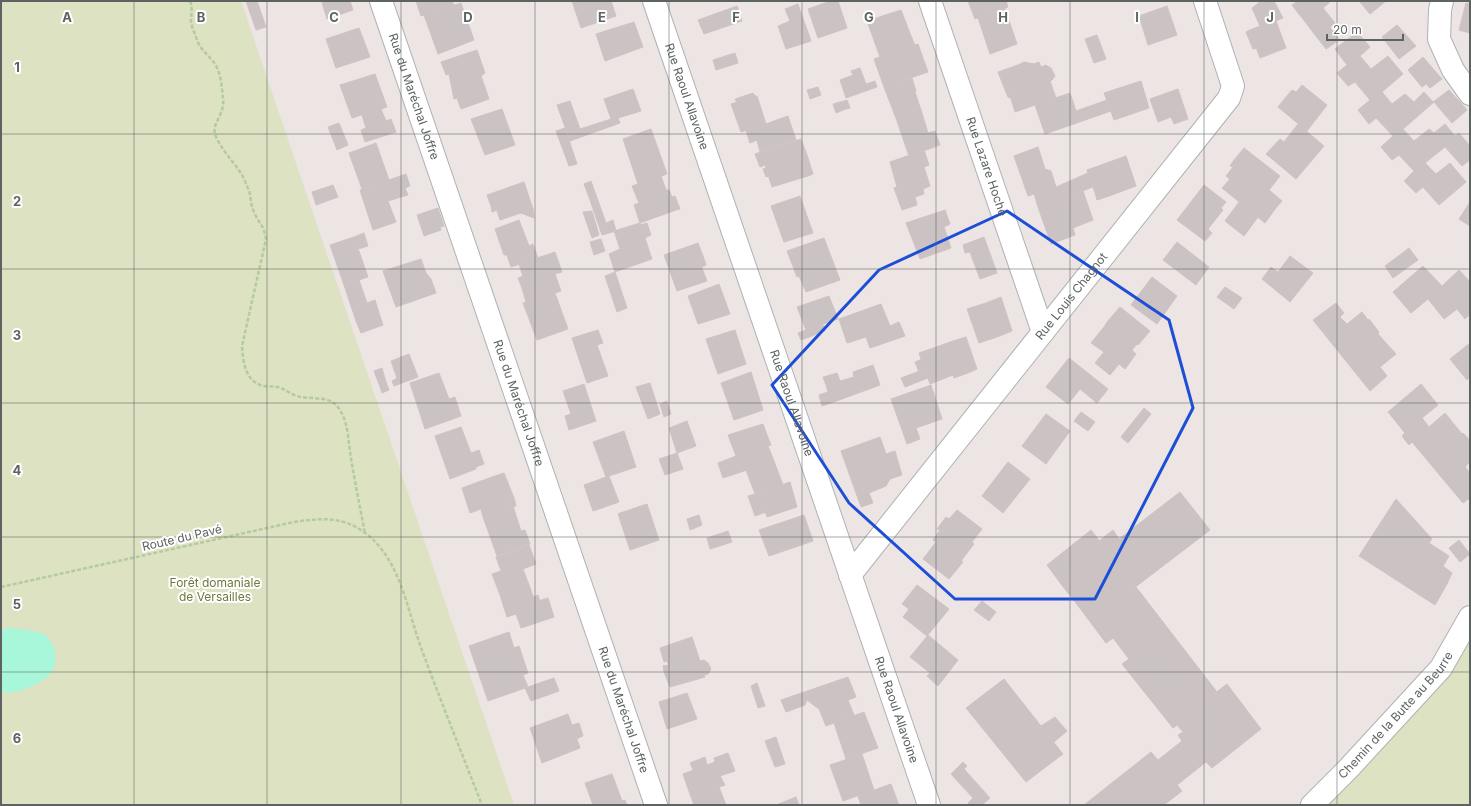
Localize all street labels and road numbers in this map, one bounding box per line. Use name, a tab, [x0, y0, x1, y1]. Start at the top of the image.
street label: Rue du Maréchal Joffre	[386, 31, 443, 162]
street label: Rue Raoul Allavoine	[662, 41, 712, 152]
street label: Rue Lazare Hoche	[963, 115, 1011, 218]
street label: Rue Louis Chagnot	[1032, 249, 1110, 343]
street label: Rue du Maréchal Joffre	[490, 338, 548, 468]
street label: Rue Raoul Allavoine	[767, 348, 817, 458]
street label: Route du Pavé	[140, 521, 223, 554]
street label: Rue du Maréchal Joffre	[595, 644, 652, 775]
street label: Chemin de la Butte au Beurre	[1335, 649, 1456, 782]
street label: Rue Raoul Allavoine	[872, 654, 922, 765]

